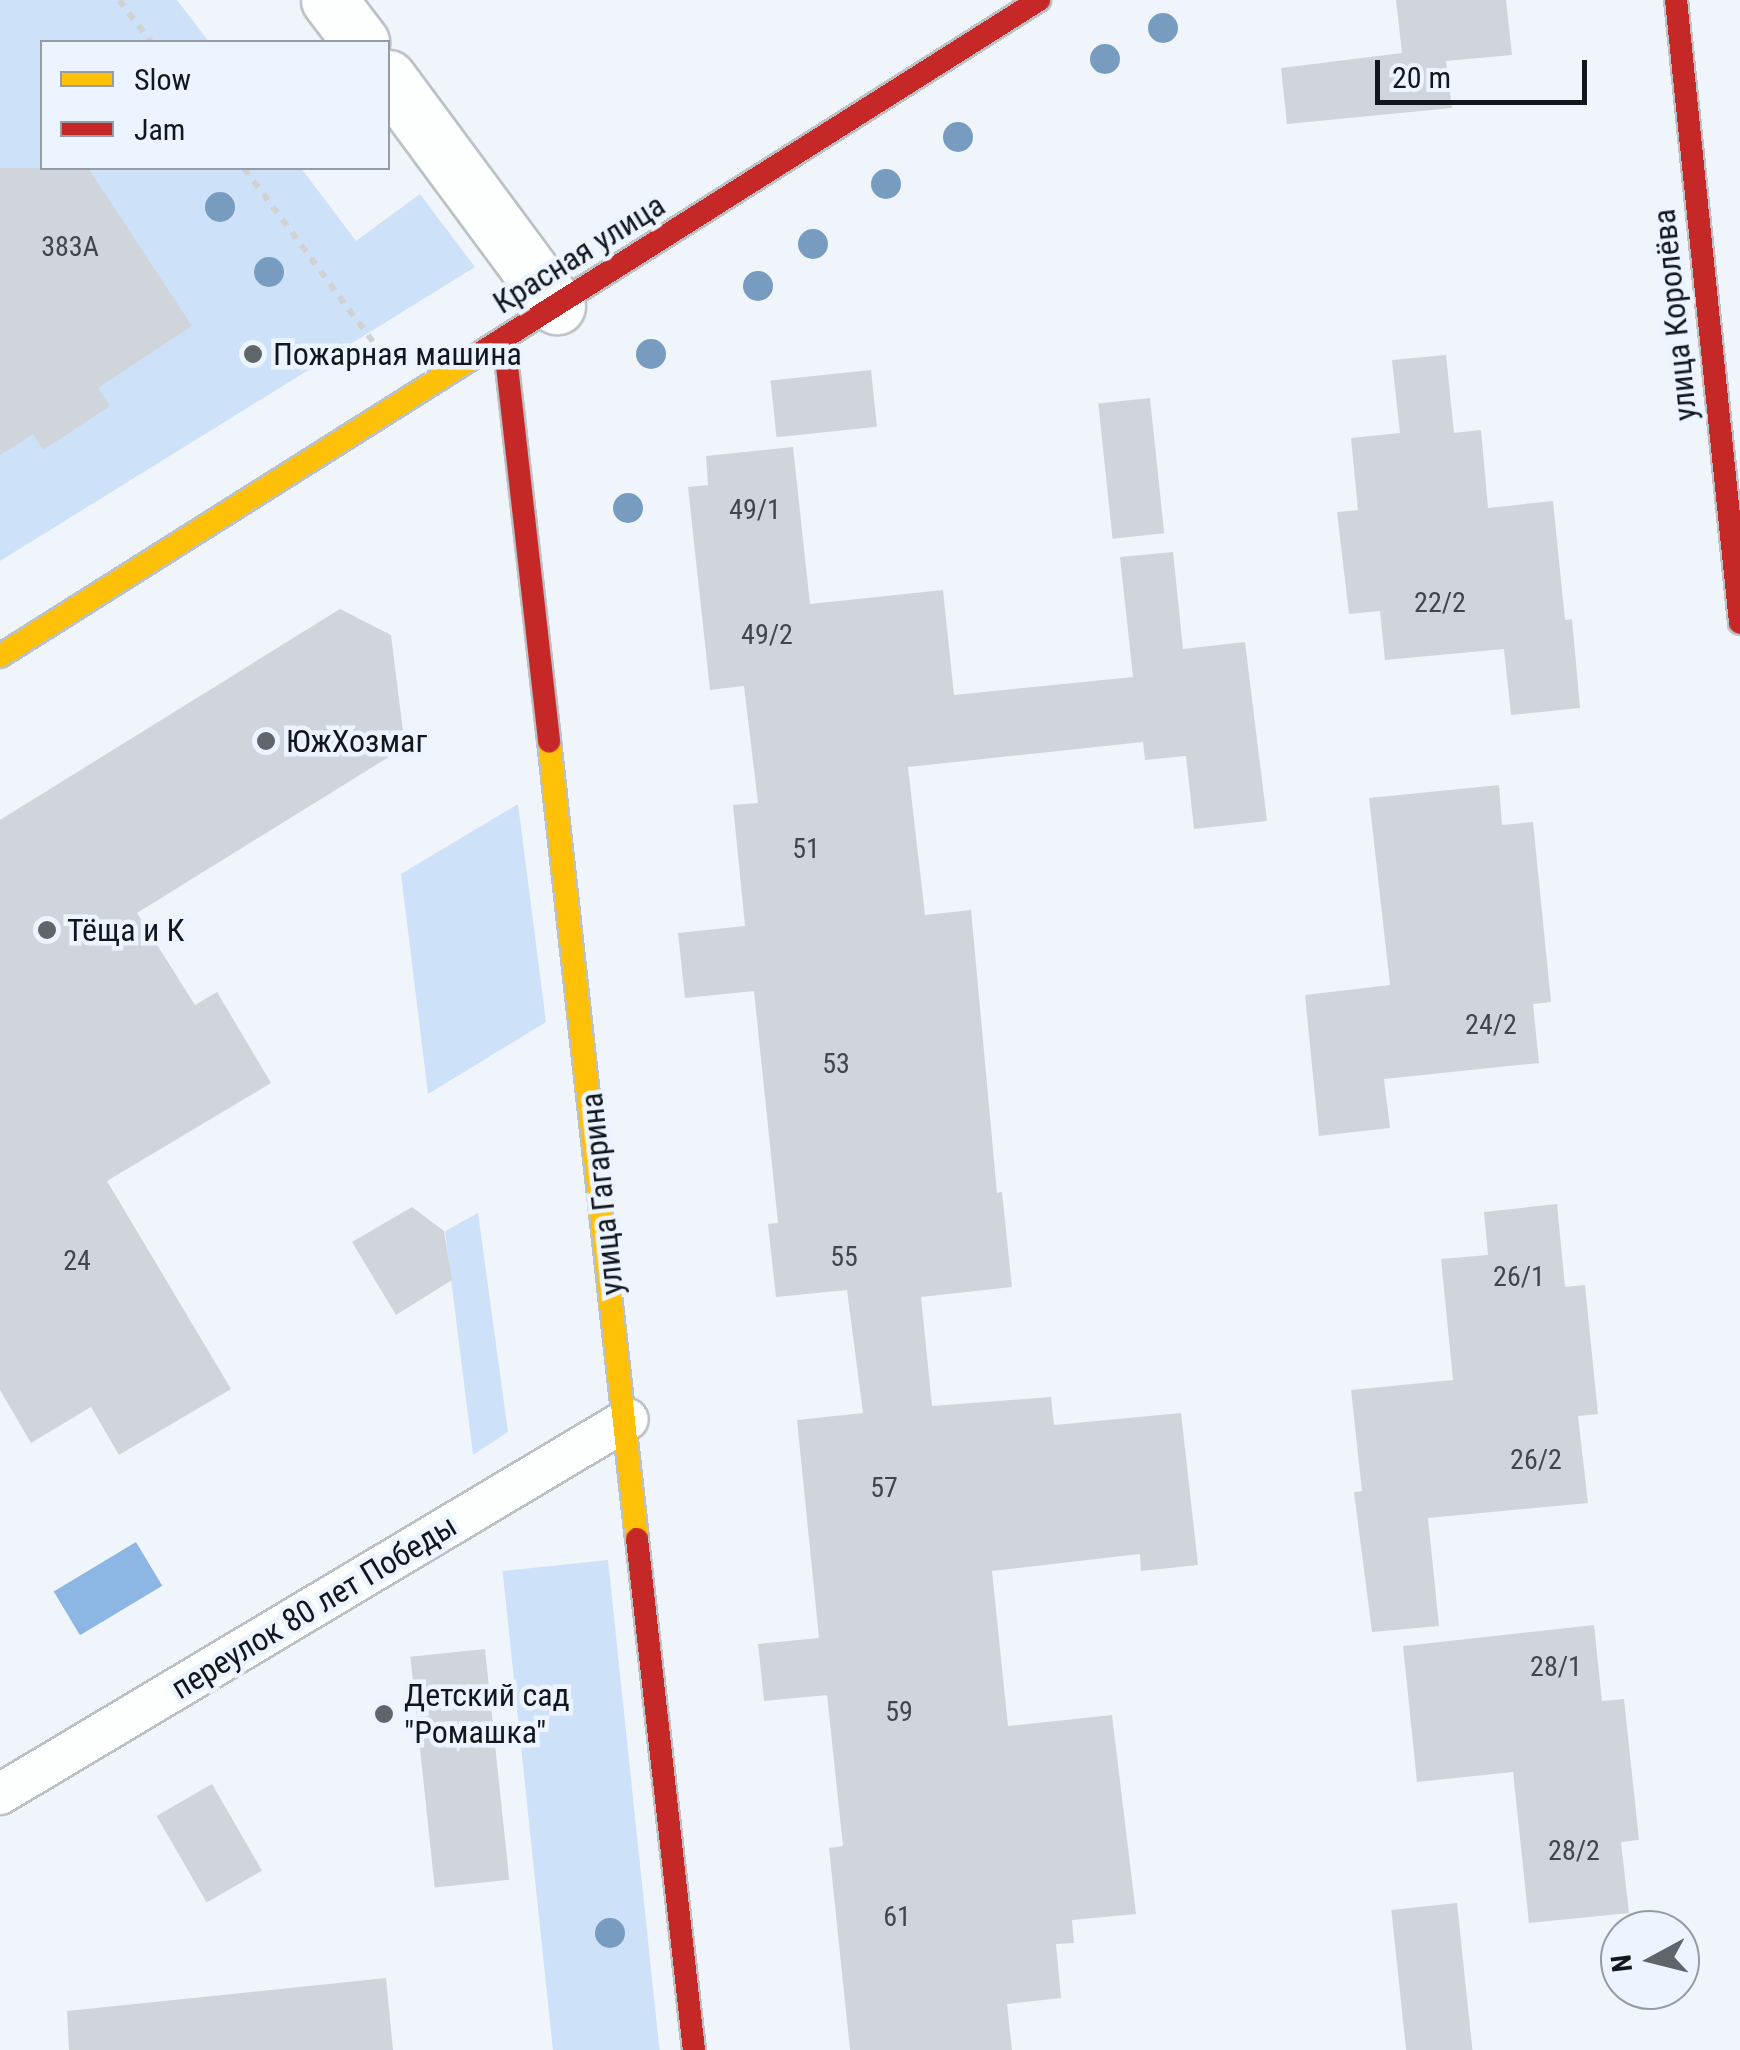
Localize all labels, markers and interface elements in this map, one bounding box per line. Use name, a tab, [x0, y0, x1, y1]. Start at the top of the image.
legend	[40, 40, 390, 170]
scale bar	[1380, 40, 1592, 102]
text: 20 m	[1392, 60, 1451, 95]
text: Slow	[134, 62, 191, 97]
text: Jam	[134, 112, 185, 147]
street label: Красная улица	[486, 186, 672, 322]
street label: улица Королёва	[1645, 207, 1705, 423]
house number: 383А	[41, 230, 99, 264]
place label: Пожарная машина	[273, 335, 522, 373]
marker: Пожарная машина	[242, 343, 264, 365]
house number: 49/1	[729, 493, 781, 527]
house number: 22/2	[1414, 586, 1466, 620]
house number: 49/2	[741, 618, 793, 652]
place label: ЮжХозмаг	[286, 722, 427, 760]
marker: ЮжХозмаг	[255, 730, 277, 752]
house number: 51	[792, 832, 820, 866]
place label: Тёща и К	[67, 911, 184, 949]
marker: Тёща и К	[36, 919, 58, 941]
house number: 24/2	[1465, 1008, 1517, 1042]
house number: 53	[822, 1047, 850, 1081]
street label: улица Гагарина	[572, 1091, 632, 1297]
house number: 55	[830, 1240, 858, 1274]
house number: 24	[63, 1244, 91, 1278]
house number: 26/1	[1493, 1260, 1545, 1294]
house number: 26/2	[1510, 1443, 1562, 1477]
house number: 57	[870, 1471, 898, 1505]
street label: переулок 80 лет Победы	[164, 1507, 464, 1707]
house number: 28/1	[1530, 1650, 1582, 1684]
place label: Детский сад "Ромашка"	[404, 1677, 570, 1752]
house number: 59	[885, 1695, 913, 1729]
marker: Детский сад "Ромашка"	[373, 1703, 395, 1725]
house number: 28/2	[1548, 1834, 1600, 1868]
house number: 61	[883, 1900, 911, 1934]
north arrow	[1600, 1910, 1700, 2010]
text: N	[1604, 1953, 1639, 1974]

